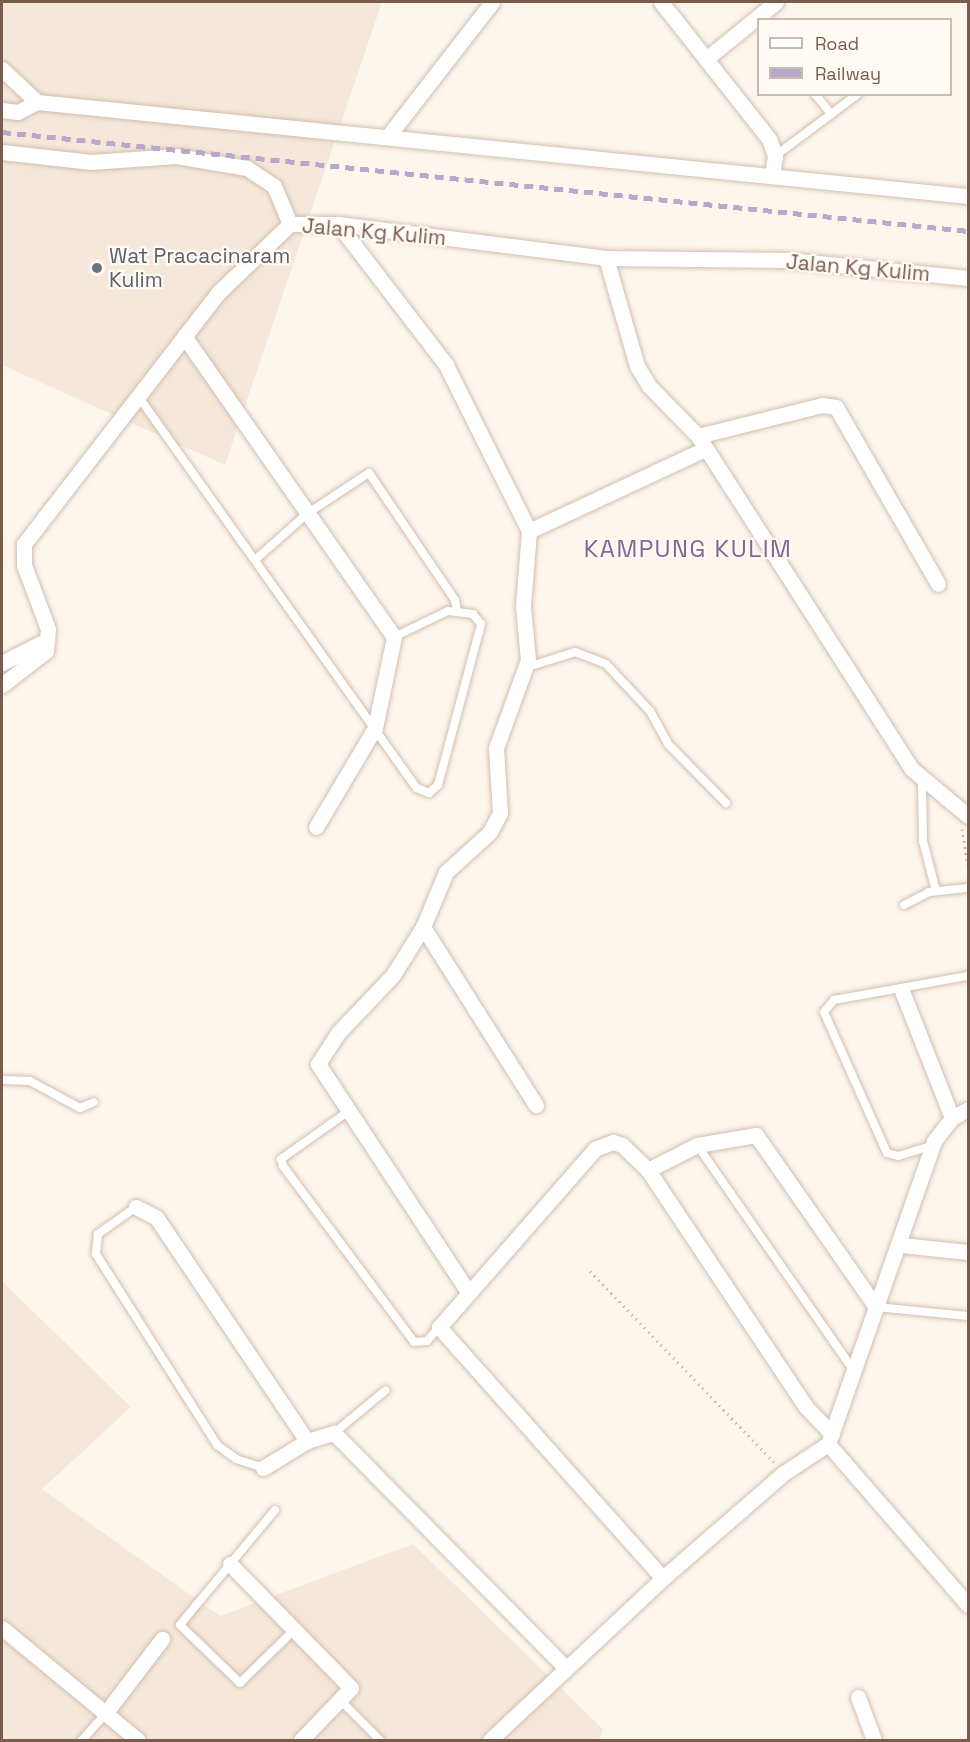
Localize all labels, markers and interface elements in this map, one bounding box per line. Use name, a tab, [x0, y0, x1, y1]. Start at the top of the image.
legend	[757, 18, 952, 96]
text: Road	[815, 32, 859, 55]
text: Railway	[815, 62, 881, 85]
street label: Jalan Kg Kulim	[301, 213, 447, 251]
place label: Wat Pracacinaram Kulim	[109, 243, 290, 293]
street label: Jalan Kg Kulim	[785, 249, 931, 287]
marker: Wat Pracacinaram Kulim	[90, 261, 104, 275]
district label: KAMPUNG KULIM	[584, 535, 792, 563]

